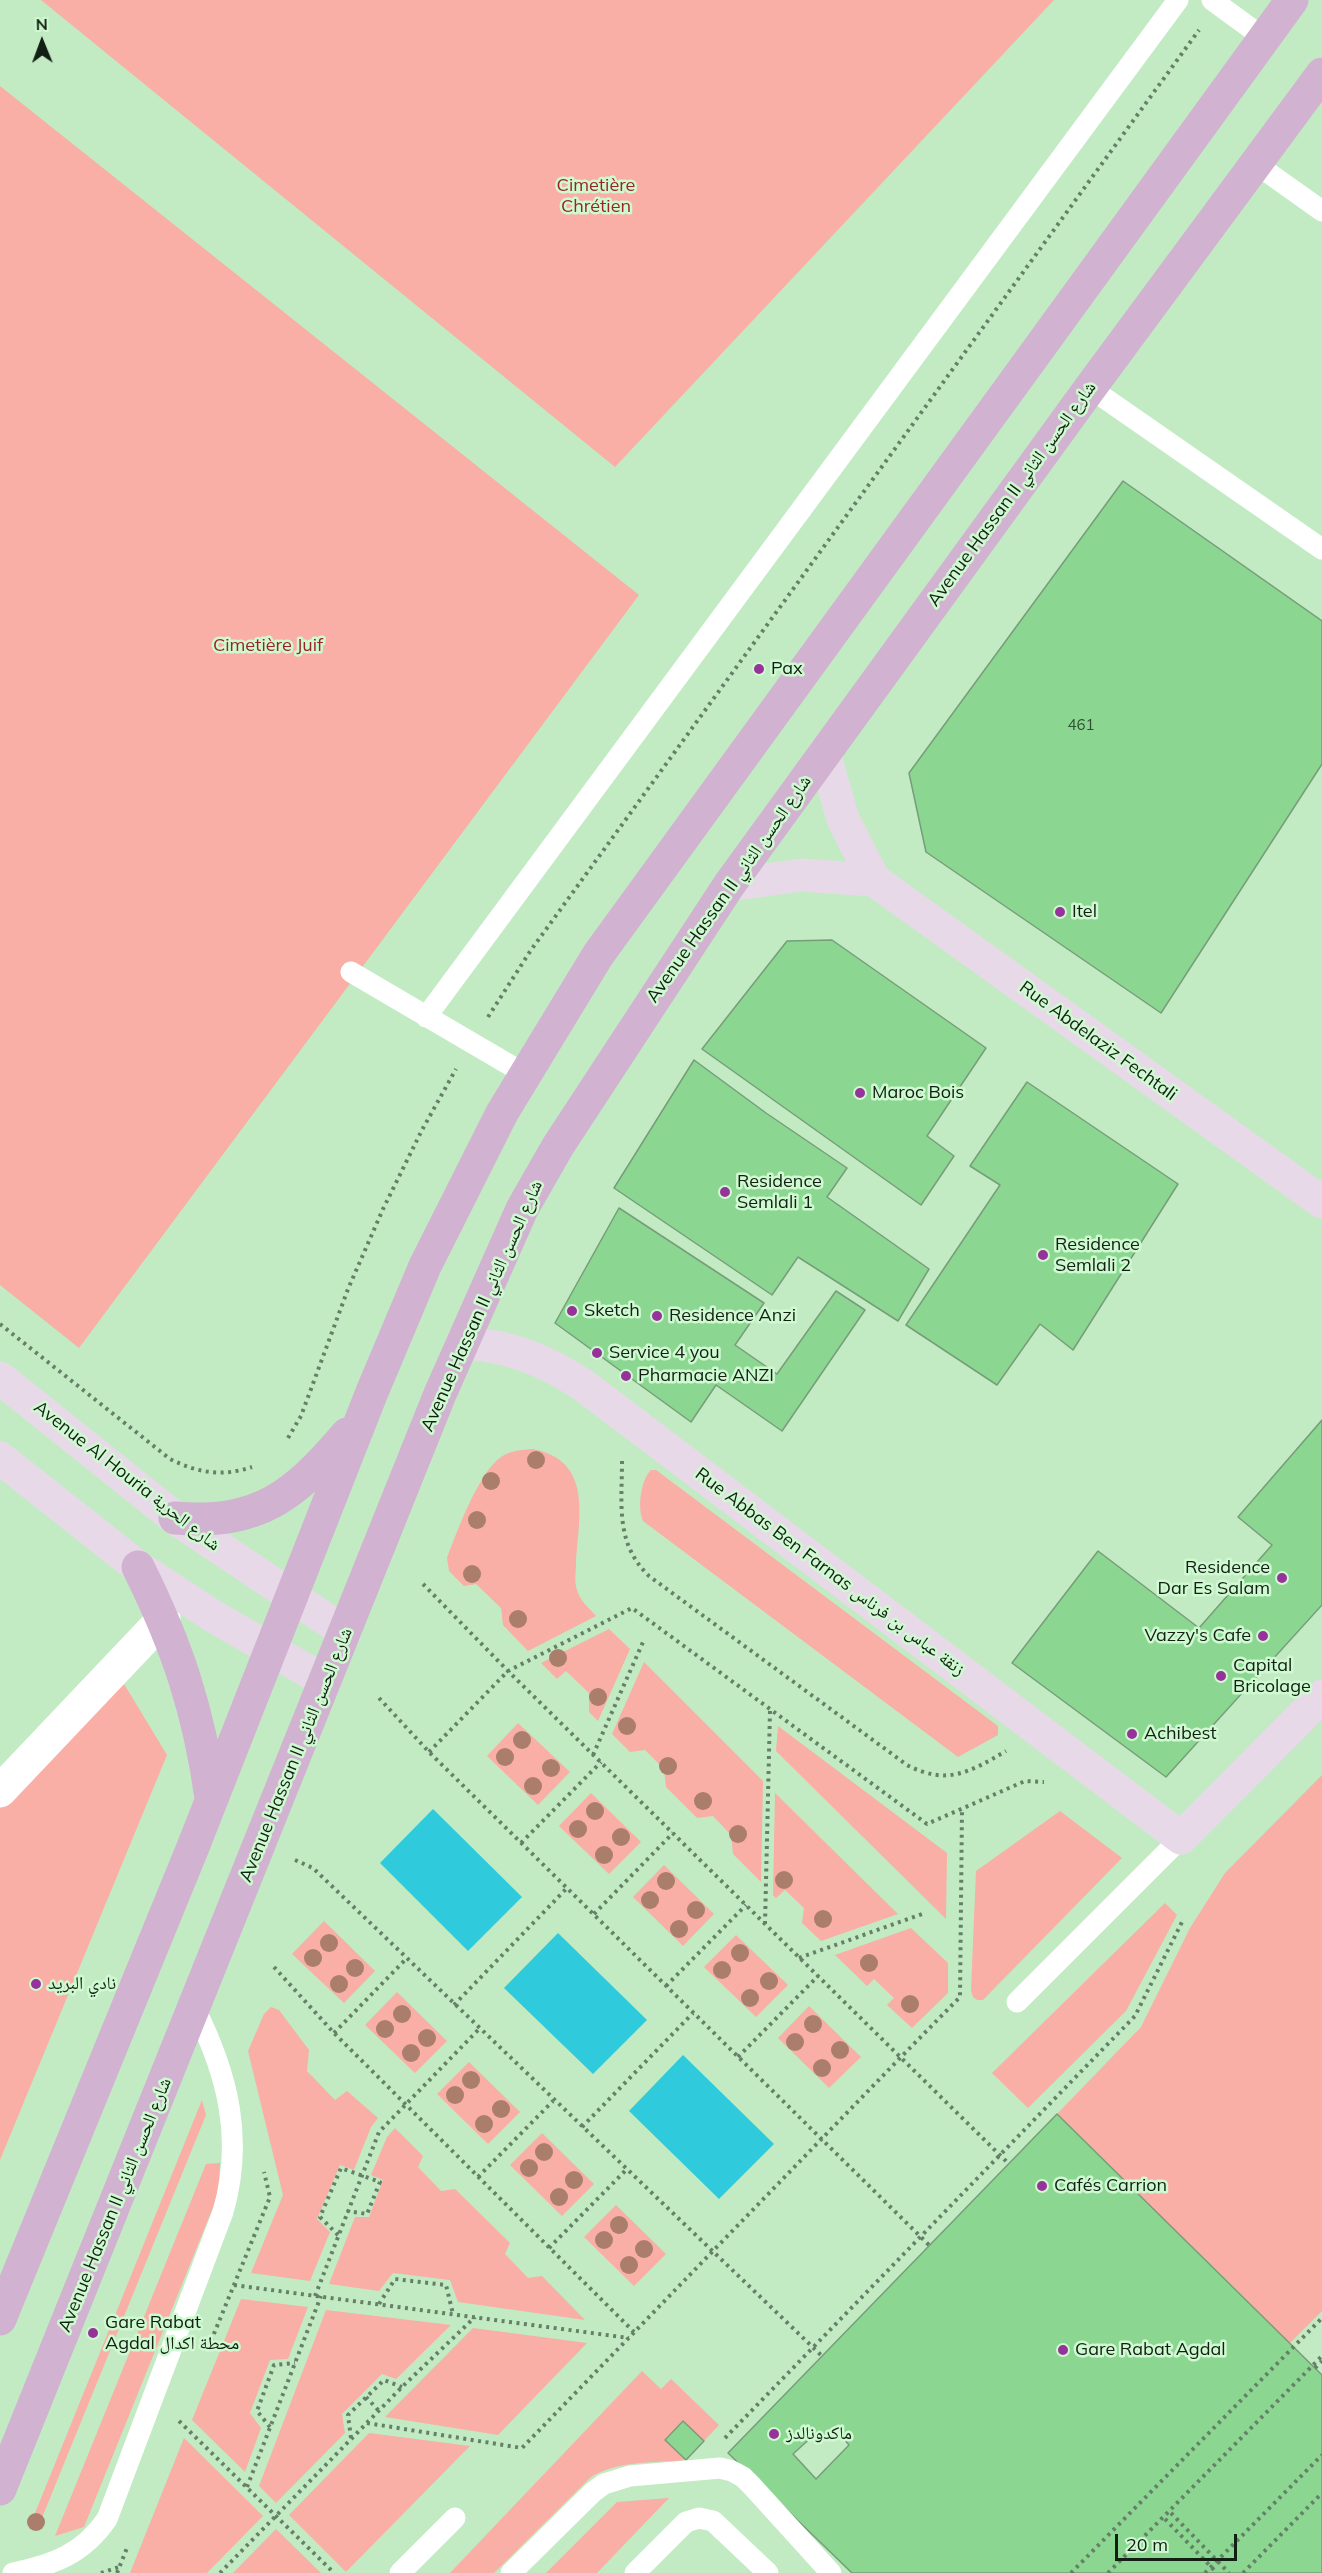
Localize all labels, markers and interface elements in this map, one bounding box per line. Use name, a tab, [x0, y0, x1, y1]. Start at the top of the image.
north arrow	[12, 12, 72, 72]
text: N	[35, 14, 48, 34]
park label: Cimetière Chrétien	[557, 175, 635, 218]
street label: Avenue Hassan II شارع الحسن الثاني	[923, 377, 1101, 611]
park label: Cimetière Juif	[213, 635, 323, 657]
place label: Pax	[771, 658, 803, 680]
marker: Pax	[752, 662, 766, 676]
house number: 461	[1068, 716, 1094, 734]
street label: Avenue Hassan II شارع الحسن الثاني	[642, 771, 816, 1007]
place label: Itel	[1072, 901, 1097, 923]
marker: Itel	[1053, 905, 1067, 919]
street label: Rue Abdelaziz Fechtali	[1015, 977, 1181, 1105]
place label: Maroc Bois	[872, 1082, 964, 1104]
marker: Maroc Bois	[853, 1086, 867, 1100]
place label: Residence Semlali 1	[737, 1171, 822, 1214]
street label: Avenue Hassan II شارع الحسن الثاني	[417, 1177, 547, 1435]
marker: Residence Semlali 1	[718, 1185, 732, 1199]
place label: Residence Semlali 2	[1055, 1234, 1140, 1276]
marker: Residence Semlali 2	[1036, 1248, 1050, 1262]
place label: Sketch	[584, 1300, 640, 1322]
marker: Sketch	[565, 1304, 579, 1318]
place label: Residence Anzi	[669, 1305, 796, 1327]
marker: Residence Anzi	[650, 1309, 664, 1323]
place label: Service 4 you	[609, 1342, 720, 1364]
marker: Service 4 you	[590, 1346, 604, 1360]
place label: Pharmacie ANZI	[638, 1365, 774, 1387]
marker: Pharmacie ANZI	[619, 1369, 633, 1383]
street label: Avenue Al Houria شارع الحرية	[29, 1396, 225, 1556]
street label: Rue Abbas Ben Farnas زنقة عباس بن فرناس	[691, 1463, 969, 1681]
place label: Residence Dar Es Salam	[1158, 1557, 1270, 1600]
marker: Residence Dar Es Salam	[1275, 1571, 1289, 1585]
street label: Avenue Hassan II شارع الحسن الثاني	[235, 1625, 357, 1885]
place label: Vazzy's Cafe	[1144, 1625, 1251, 1647]
marker: Vazzy's Cafe	[1256, 1629, 1270, 1643]
place label: Capital Bricolage	[1233, 1655, 1311, 1698]
marker: Capital Bricolage	[1214, 1669, 1228, 1683]
place label: Achibest	[1144, 1723, 1217, 1745]
marker: Achibest	[1125, 1727, 1139, 1741]
place label: نادي البريد	[48, 1973, 116, 1995]
marker: نادي البريد	[29, 1977, 43, 1991]
street label: Avenue Hassan II شارع الحسن الثاني	[54, 2075, 176, 2335]
place label: Cafés Carrion	[1054, 2175, 1167, 2197]
marker: Cafés Carrion	[1035, 2179, 1049, 2193]
place label: Gare Rabat Agdal محطة اكدال	[105, 2312, 239, 2354]
marker: Gare Rabat Agdal محطة اكدال	[86, 2326, 100, 2340]
place label: Gare Rabat Agdal	[1075, 2339, 1226, 2361]
marker: Gare Rabat Agdal	[1056, 2343, 1070, 2357]
place label: ماكدونالدز	[786, 2423, 852, 2445]
marker: ماكدونالدز	[767, 2427, 781, 2441]
scale bar	[1118, 2522, 1240, 2560]
text: 20 m	[1126, 2533, 1168, 2556]

